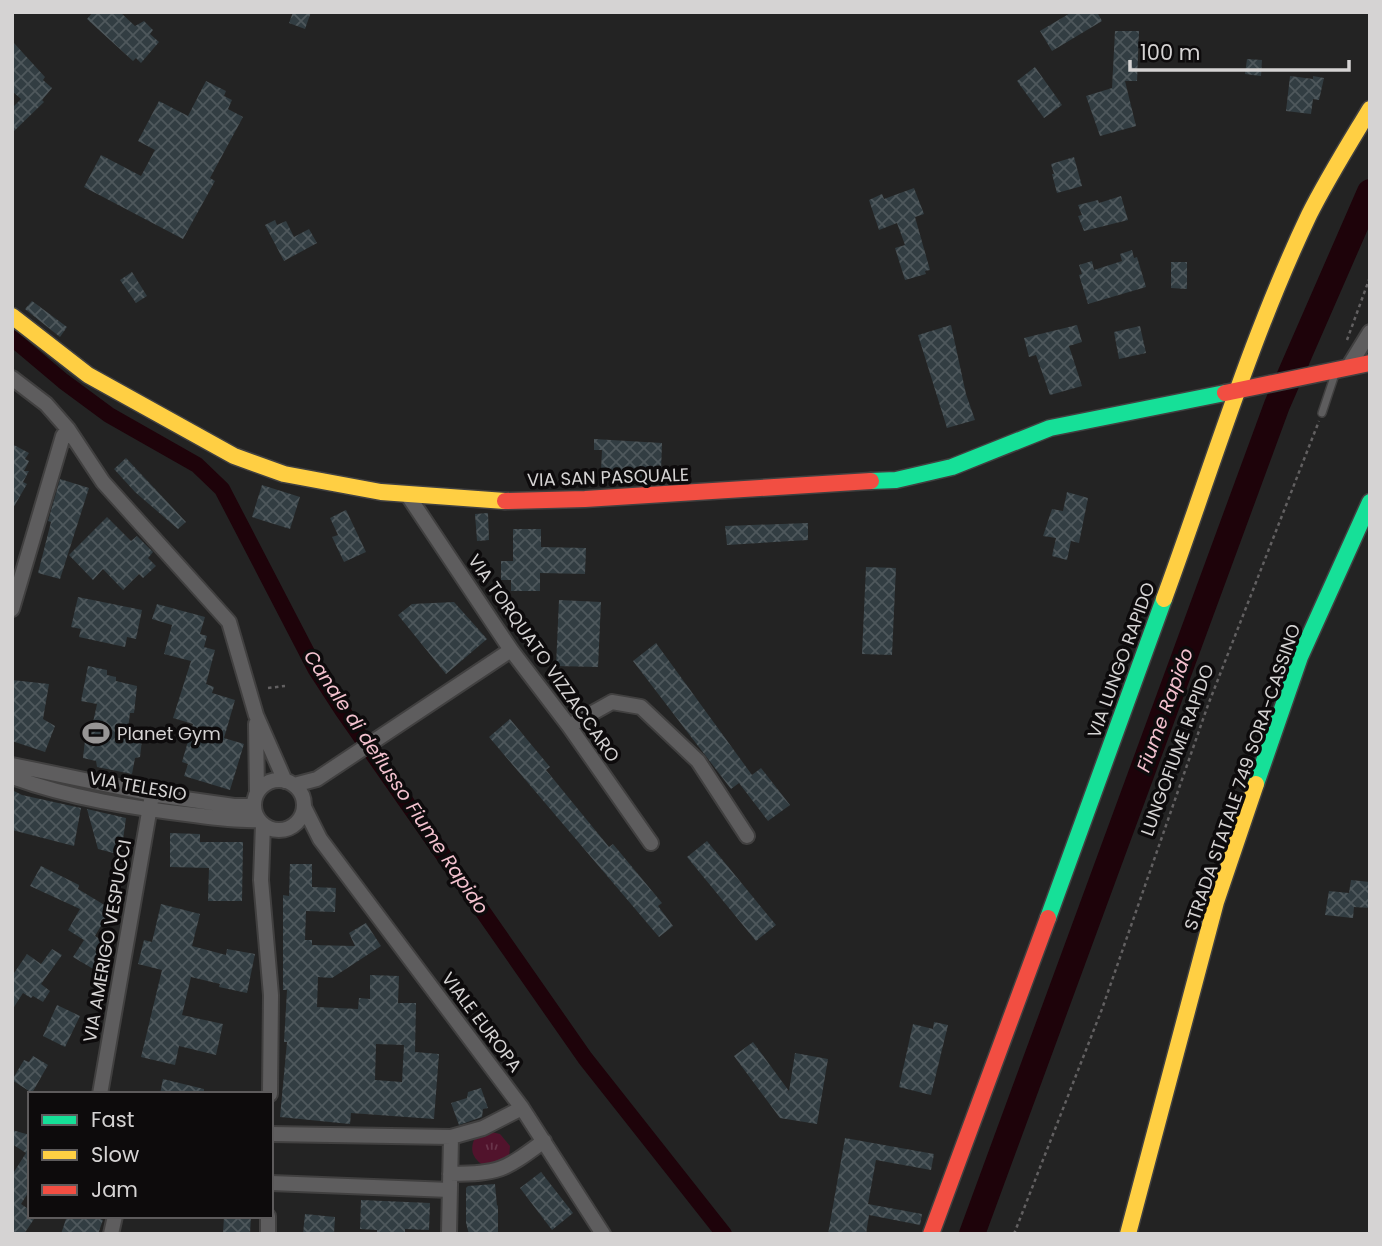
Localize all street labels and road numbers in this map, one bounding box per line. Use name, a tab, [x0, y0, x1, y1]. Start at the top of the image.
street label: VIA SAN PASQUALE	[526, 462, 690, 492]
street label: VIA TORQUATO VIZZACCARO	[462, 549, 626, 767]
street label: VIA LUNGO RAPIDO	[1081, 579, 1161, 741]
street label: STRADA STATALE 749 SORA-CASSINO	[1178, 620, 1306, 934]
street label: LUNGOFIUME RAPIDO	[1134, 661, 1220, 839]
street label: VIA TELESIO	[87, 765, 189, 807]
street label: VIA AMERIGO VESPUCCI	[77, 838, 137, 1044]
street label: VIALE EUROPA	[436, 967, 528, 1077]

